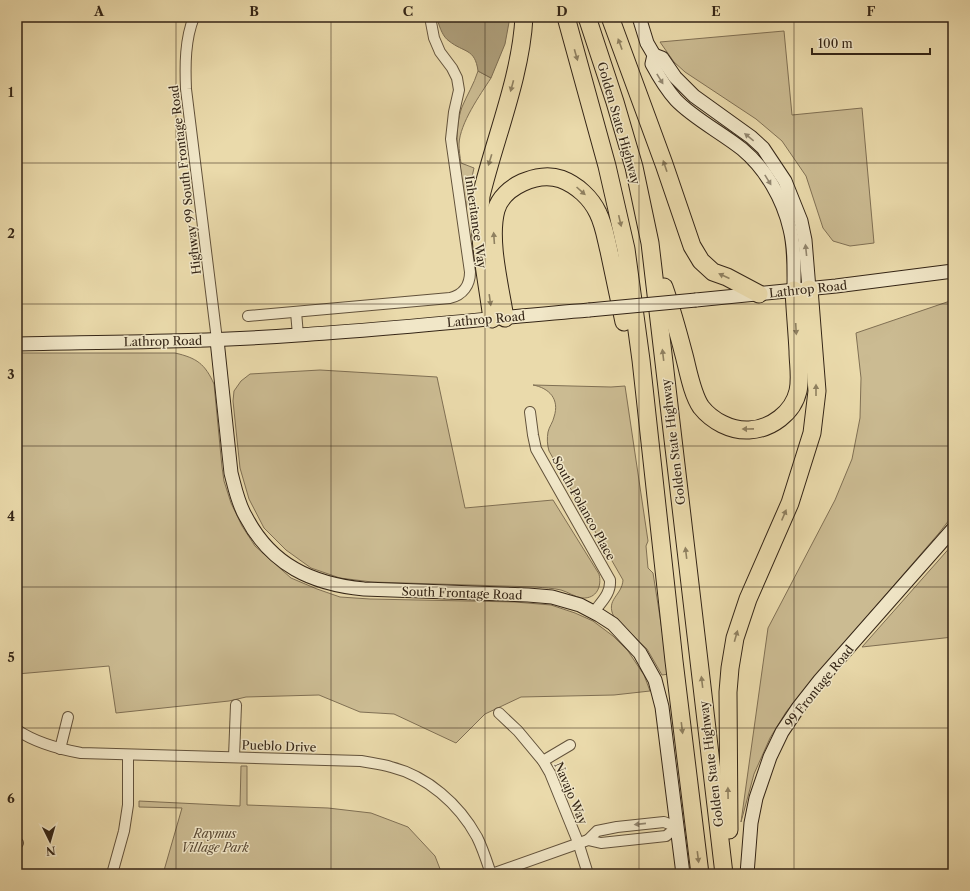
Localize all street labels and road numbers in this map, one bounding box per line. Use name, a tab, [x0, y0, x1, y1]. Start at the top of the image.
street label: Golden State Highway	[594, 60, 644, 186]
street label: Highway 99 South Frontage Road	[166, 84, 204, 276]
street label: Inheritance Way	[462, 175, 490, 270]
street label: Lathrop Road	[768, 277, 848, 301]
street label: Lathrop Road	[446, 308, 526, 330]
street label: Lathrop Road	[124, 333, 203, 349]
street label: Golden State Highway	[658, 378, 688, 506]
street label: South Polanco Place	[549, 453, 619, 563]
street label: South Frontage Road	[401, 583, 523, 603]
street label: 99 Frontage Road	[781, 641, 857, 730]
street label: Golden State Highway	[696, 700, 726, 828]
street label: Pueblo Drive	[241, 737, 317, 755]
street label: Navajo Way	[551, 760, 591, 827]

